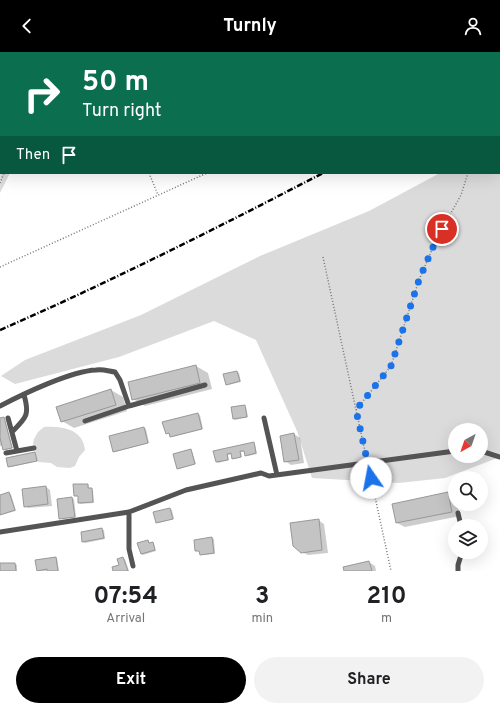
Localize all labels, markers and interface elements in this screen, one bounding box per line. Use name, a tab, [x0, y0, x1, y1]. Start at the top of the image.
icon: back	[16, 15, 38, 37]
text: Turnly	[223, 15, 277, 38]
icon: person	[462, 15, 484, 37]
text: 50 m	[82, 65, 149, 101]
icon: right	[16, 68, 68, 120]
text: Turn right	[82, 100, 162, 123]
icon: arrive	[58, 144, 80, 166]
text: Then	[16, 146, 50, 165]
pin	[425, 212, 459, 246]
icon: arrive	[431, 218, 453, 240]
north arrow	[448, 423, 488, 463]
map controls	[448, 423, 488, 559]
position arrow	[350, 457, 392, 499]
button: search	[448, 471, 488, 511]
button: layers	[448, 519, 488, 559]
text: 07:54	[93, 582, 158, 612]
text: 3	[255, 582, 269, 612]
text: 210	[367, 582, 407, 612]
text: Arrival	[106, 611, 145, 627]
text: min	[251, 611, 273, 627]
text: m	[381, 611, 392, 627]
button: Exit	[16, 657, 246, 703]
button: Share	[254, 657, 484, 703]

